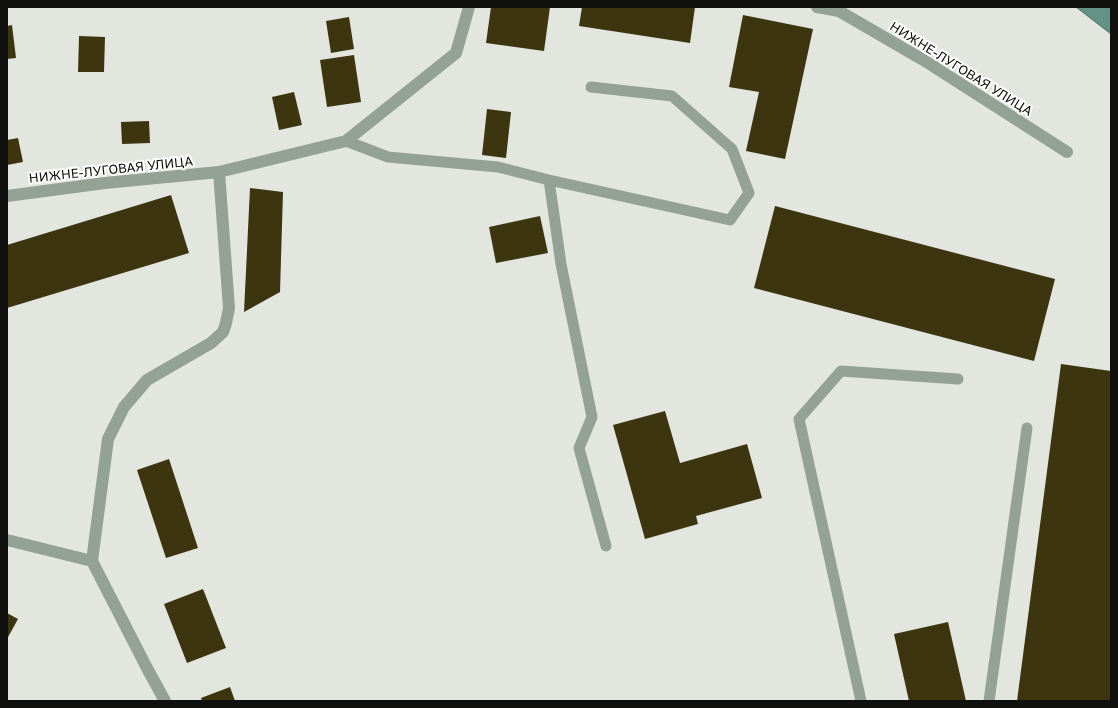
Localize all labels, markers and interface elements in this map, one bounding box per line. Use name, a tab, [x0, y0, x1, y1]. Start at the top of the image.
street label: НИЖНЕ-ЛУГОВАЯ УЛИЦА	[887, 19, 1035, 119]
street label: НИЖНЕ-ЛУГОВАЯ УЛИЦА	[28, 154, 194, 186]

